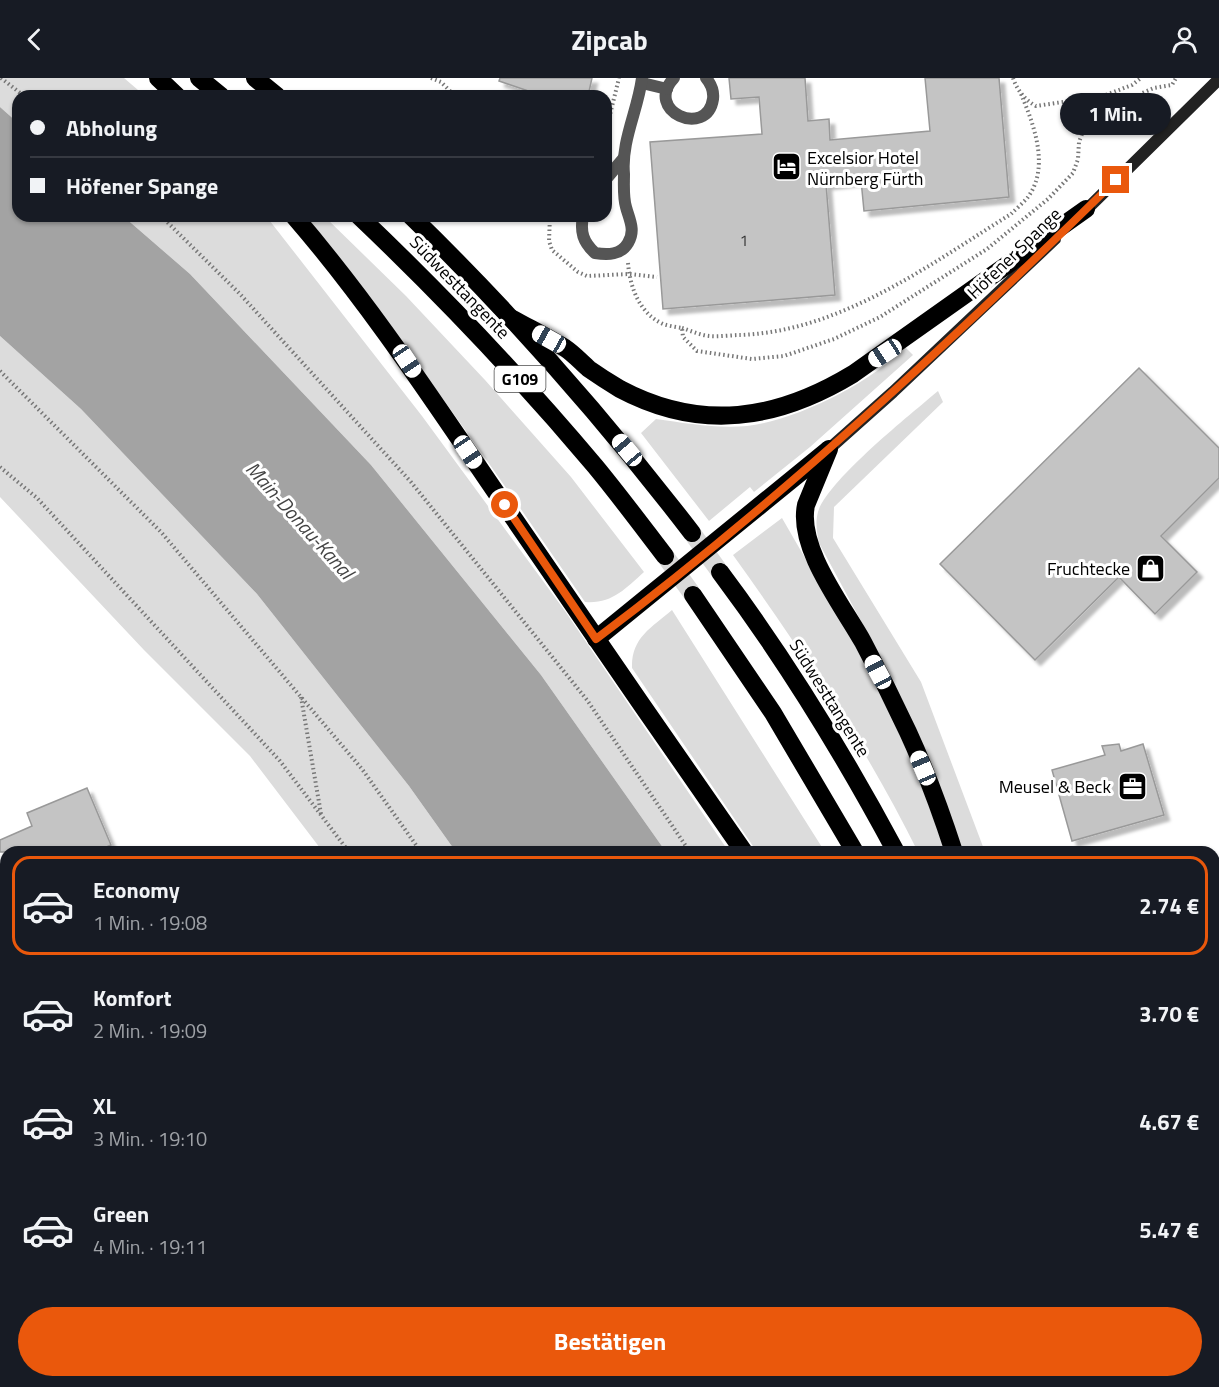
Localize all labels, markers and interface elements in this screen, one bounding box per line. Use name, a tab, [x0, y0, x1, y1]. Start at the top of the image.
text: Zipcab	[571, 19, 648, 60]
icon: back	[18, 23, 51, 56]
icon: person	[1168, 23, 1201, 56]
callout: 1 Min.	[1060, 93, 1172, 135]
text: 1 Min.	[1088, 98, 1143, 129]
text: Abholung	[66, 111, 157, 145]
place label: Excelsior Hotel Nürnberg Fürth	[807, 144, 923, 192]
hotel icon: Excelsior Hotel Nürnberg Fürth	[770, 151, 802, 183]
route end	[1102, 166, 1129, 193]
text: Höfener Spange	[66, 169, 218, 203]
street label: Höfener Spange	[961, 201, 1067, 305]
street label: Südwesttangente	[404, 229, 516, 345]
house number: 1	[740, 229, 748, 252]
car	[529, 322, 569, 356]
car	[865, 336, 905, 370]
car	[389, 341, 425, 381]
road number: G109	[494, 366, 546, 392]
car	[609, 430, 645, 470]
car	[450, 432, 486, 472]
water label: Main-Donau-Kanal	[239, 454, 363, 588]
route start	[491, 491, 518, 518]
shop icon: Fruchtecke	[1135, 552, 1167, 584]
place label: Fruchtecke	[1047, 555, 1130, 582]
street label: Südwesttangente	[783, 634, 877, 762]
car	[862, 652, 894, 692]
car	[908, 748, 938, 788]
office icon: Meusel & Beck	[1116, 770, 1148, 802]
place label: Meusel & Beck	[999, 773, 1111, 800]
text: Economy	[93, 873, 180, 907]
icon: car	[21, 879, 75, 933]
text: 2.74 €	[1139, 889, 1199, 923]
text: 1 Min. · 19:08	[93, 907, 207, 938]
text: Komfort	[93, 981, 172, 1015]
icon: car	[21, 987, 75, 1041]
text: 3.70 €	[1139, 997, 1199, 1031]
text: 2 Min. · 19:09	[93, 1015, 207, 1046]
text: XL	[93, 1089, 116, 1123]
icon: car	[21, 1095, 75, 1149]
text: 4.67 €	[1139, 1105, 1199, 1139]
text: 3 Min. · 19:10	[93, 1123, 207, 1154]
text: Green	[93, 1197, 149, 1231]
icon: car	[21, 1203, 75, 1257]
text: 5.47 €	[1139, 1213, 1199, 1247]
text: 4 Min. · 19:11	[93, 1231, 207, 1262]
button: Bestätigen	[18, 1307, 1202, 1376]

